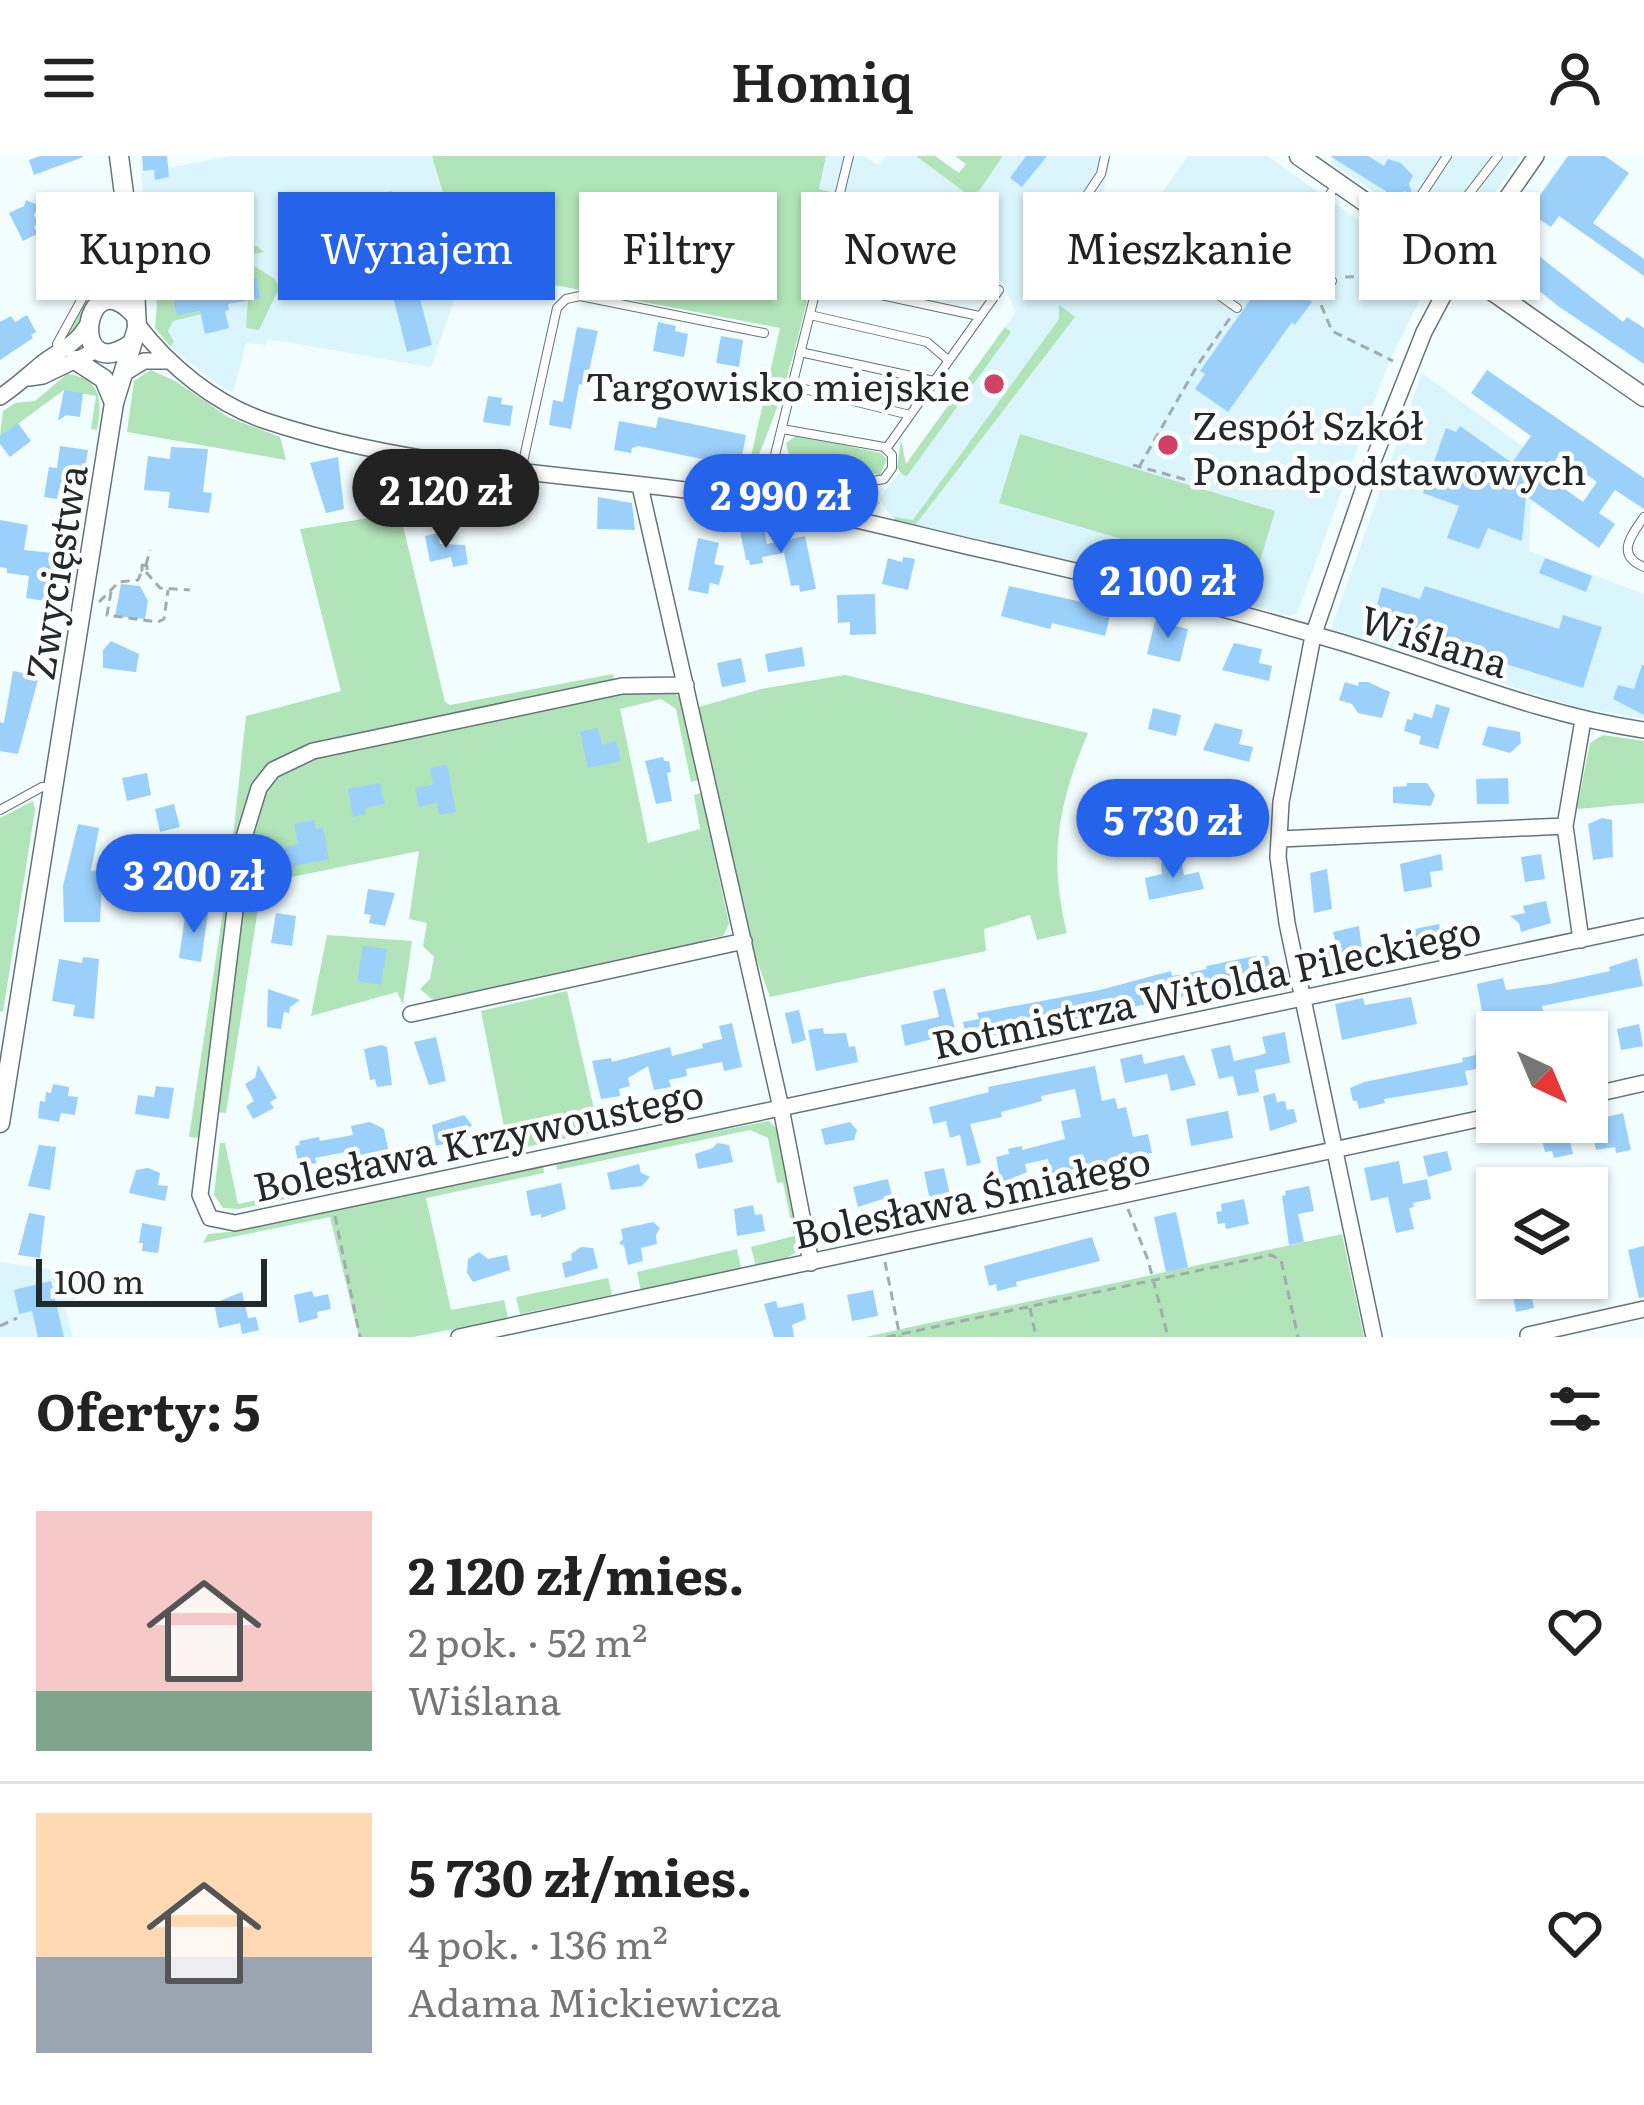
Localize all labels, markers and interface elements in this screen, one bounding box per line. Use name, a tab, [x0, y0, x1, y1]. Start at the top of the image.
text: Homiq	[730, 38, 914, 119]
icon: menu	[36, 45, 102, 111]
icon: person	[1542, 45, 1608, 111]
chip: Kupno	[36, 192, 254, 300]
chip: Wynajem	[278, 192, 555, 300]
chip: Filtry	[579, 192, 777, 300]
chip: Nowe	[801, 192, 999, 300]
chip: Mieszkanie	[1023, 192, 1335, 300]
chip: Dom	[1359, 192, 1540, 300]
place label: Targowisko miejskie	[586, 355, 970, 413]
marker: Targowisko miejskie	[981, 371, 1007, 397]
place label: Zespół Szkół Ponadpodstawowych	[1192, 394, 1587, 497]
marker: Zespół Szkół Ponadpodstawowych	[1155, 432, 1181, 458]
pin: 2 120 zł	[322, 449, 570, 551]
pin: 2 990 zł	[657, 454, 905, 556]
text: 2 120 zł	[379, 459, 513, 517]
street label: Zwycięstwa	[8, 460, 100, 684]
text: 2 990 zł	[710, 464, 852, 522]
pin: 2 100 zł	[1044, 539, 1292, 641]
text: 2 100 zł	[1100, 549, 1236, 607]
street label: Wiślana	[1353, 588, 1517, 690]
pin: 5 730 zł	[1049, 779, 1297, 881]
text: 5 730 zł	[1103, 789, 1243, 847]
pin: 3 200 zł	[70, 834, 318, 936]
text: 3 200 zł	[123, 844, 265, 902]
street label: Rotmistrza Witolda Pileckiego	[926, 898, 1486, 1072]
north arrow	[1476, 1011, 1608, 1143]
map controls	[1476, 1011, 1608, 1299]
street label: Bolesława Krzywoustego	[247, 1062, 709, 1214]
street label: Bolesława Śmiałego	[787, 1129, 1155, 1261]
button: layers	[1476, 1167, 1608, 1299]
scale bar	[36, 1253, 267, 1306]
text: 100 m	[54, 1255, 144, 1304]
text: Oferty: 5	[36, 1371, 261, 1447]
icon: filters	[1542, 1376, 1608, 1442]
text: 2 120 zł/mies.	[408, 1535, 745, 1611]
icon: home	[132, 1559, 276, 1703]
icon: heart	[1542, 1598, 1608, 1664]
text: 2 pok. · 52 m²	[408, 1611, 648, 1669]
text: Wiślana	[408, 1669, 561, 1727]
text: 5 730 zł/mies.	[408, 1837, 753, 1913]
icon: home	[132, 1861, 276, 2005]
icon: heart	[1542, 1900, 1608, 1966]
text: 4 pok. · 136 m²	[408, 1913, 668, 1971]
text: Adama Mickiewicza	[408, 1971, 781, 2029]

